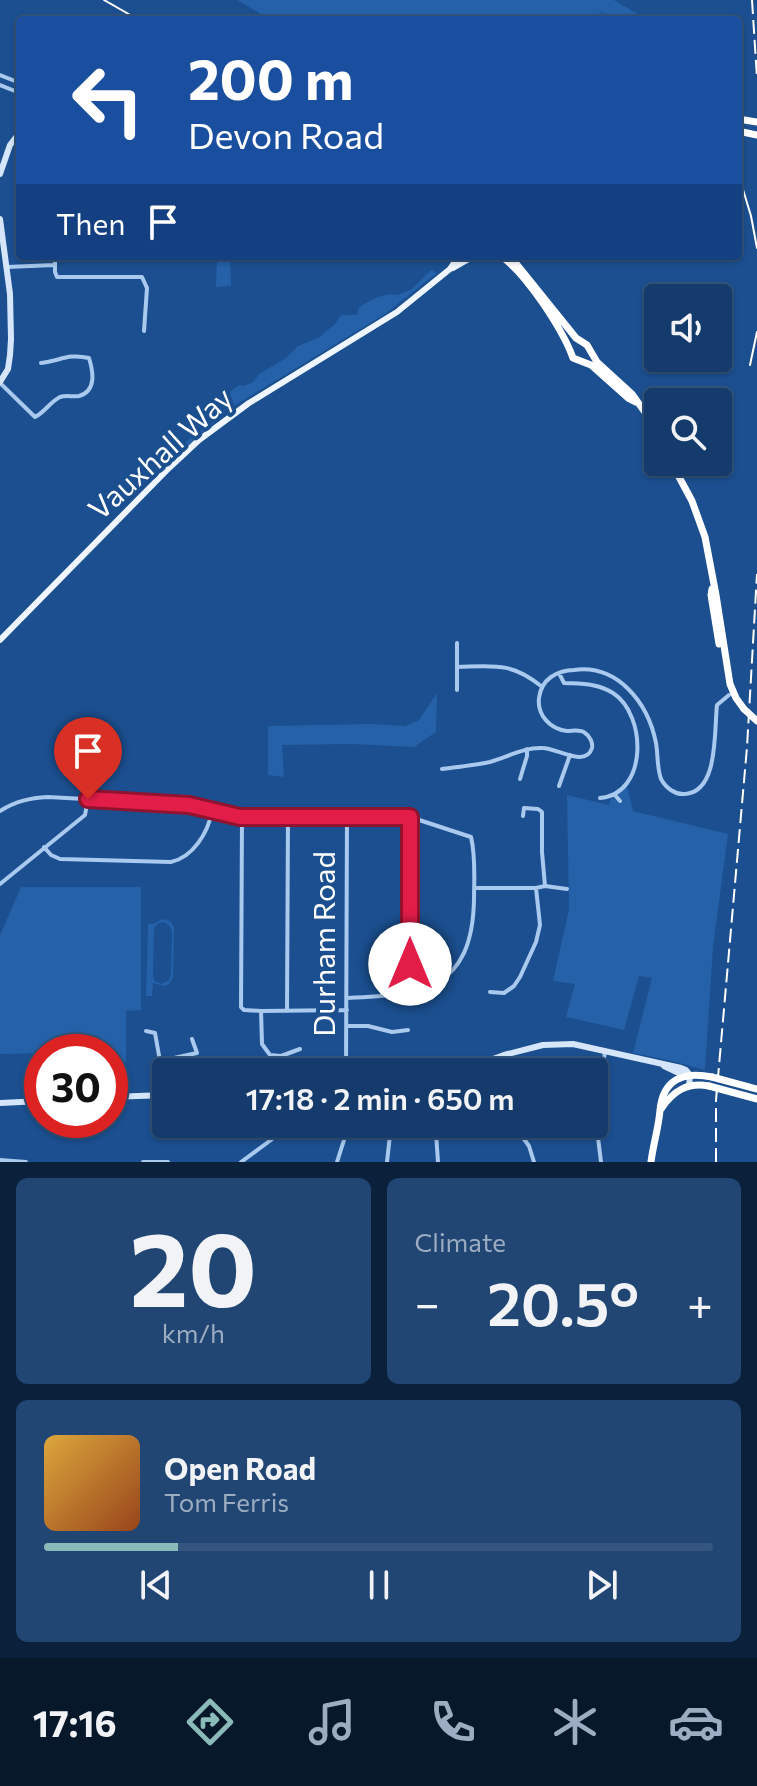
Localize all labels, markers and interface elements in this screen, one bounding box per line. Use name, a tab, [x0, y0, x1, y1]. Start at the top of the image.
text: 200 m	[188, 43, 354, 112]
icon: left	[56, 48, 160, 152]
text: Devon Road	[188, 112, 384, 156]
icon: arrive	[141, 200, 185, 244]
text: Then	[56, 204, 125, 241]
map controls	[644, 284, 732, 476]
button: sound	[644, 284, 732, 372]
street label: Vauxhall Way	[80, 378, 239, 527]
button: search	[644, 388, 732, 476]
pin	[54, 717, 122, 799]
icon: arrive	[66, 729, 110, 773]
street label: Durham Road	[304, 851, 341, 1037]
position arrow	[368, 922, 452, 1006]
speed limit sign: 30	[24, 1034, 128, 1138]
text: 17:18 · 2 min · 650 m	[245, 1079, 515, 1116]
text: 20	[129, 1201, 257, 1328]
text: Climate	[415, 1226, 506, 1257]
text: 20.5°	[487, 1265, 639, 1338]
text: −	[415, 1275, 440, 1329]
text: +	[687, 1275, 713, 1329]
text: km/h	[162, 1317, 225, 1348]
text: Open Road	[164, 1449, 316, 1486]
text: Tom Ferris	[164, 1486, 289, 1517]
icon: previous	[134, 1563, 178, 1607]
icon: pause	[357, 1563, 401, 1607]
icon: next	[580, 1563, 624, 1607]
icon: directions	[182, 1694, 238, 1750]
icon: music	[304, 1694, 360, 1750]
icon: phone	[425, 1694, 481, 1750]
icon: climate	[547, 1694, 603, 1750]
icon: car	[668, 1694, 724, 1750]
text: 17:16	[33, 1700, 117, 1744]

